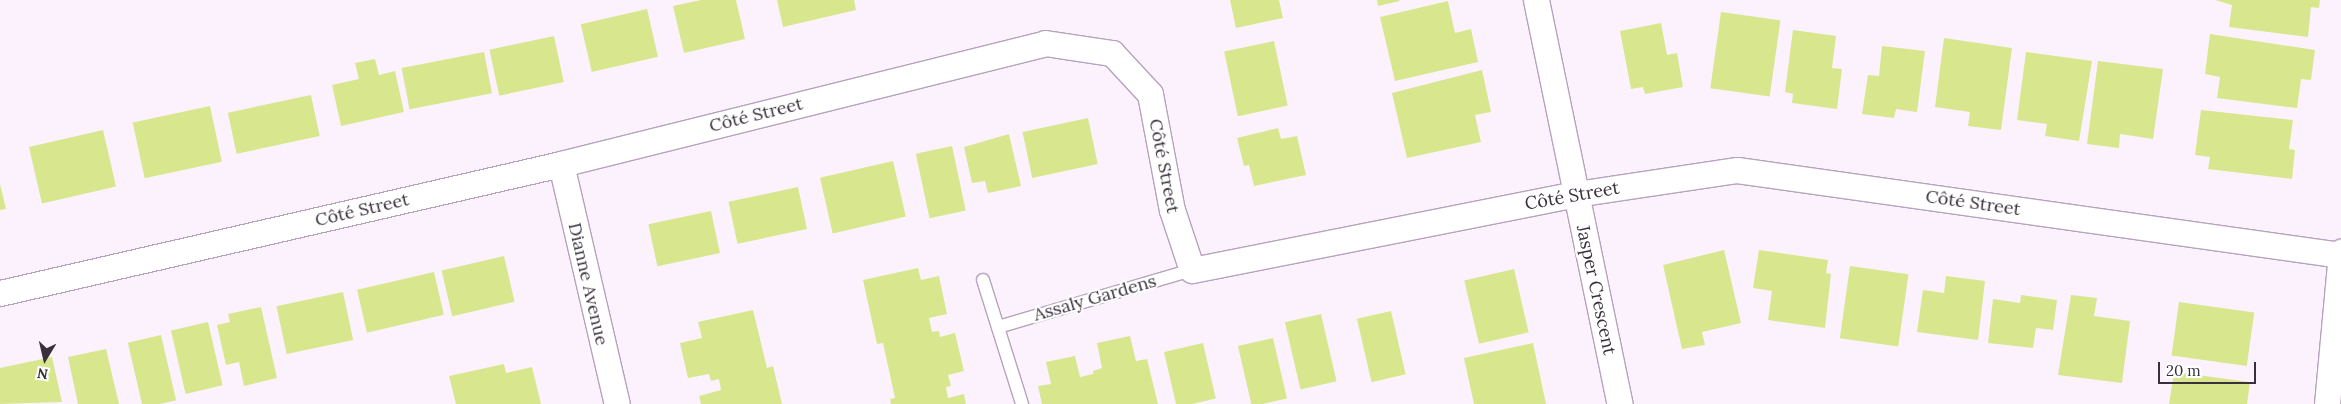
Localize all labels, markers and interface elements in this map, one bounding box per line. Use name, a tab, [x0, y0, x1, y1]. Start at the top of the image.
street label: Côté Street	[707, 93, 805, 137]
street label: Côté Street	[1144, 117, 1184, 215]
street label: Côté Street	[1523, 177, 1621, 215]
street label: Côté Street	[1924, 186, 2022, 220]
street label: Côté Street	[313, 189, 411, 231]
street label: Dianne Avenue	[563, 221, 613, 347]
street label: Jasper Crescent	[1572, 223, 1620, 357]
street label: Assaly Gardens	[1031, 270, 1159, 326]
north arrow	[20, 334, 70, 384]
scale bar	[2161, 352, 2258, 384]
text: 20 m	[2166, 361, 2201, 380]
text: N	[36, 364, 49, 384]

